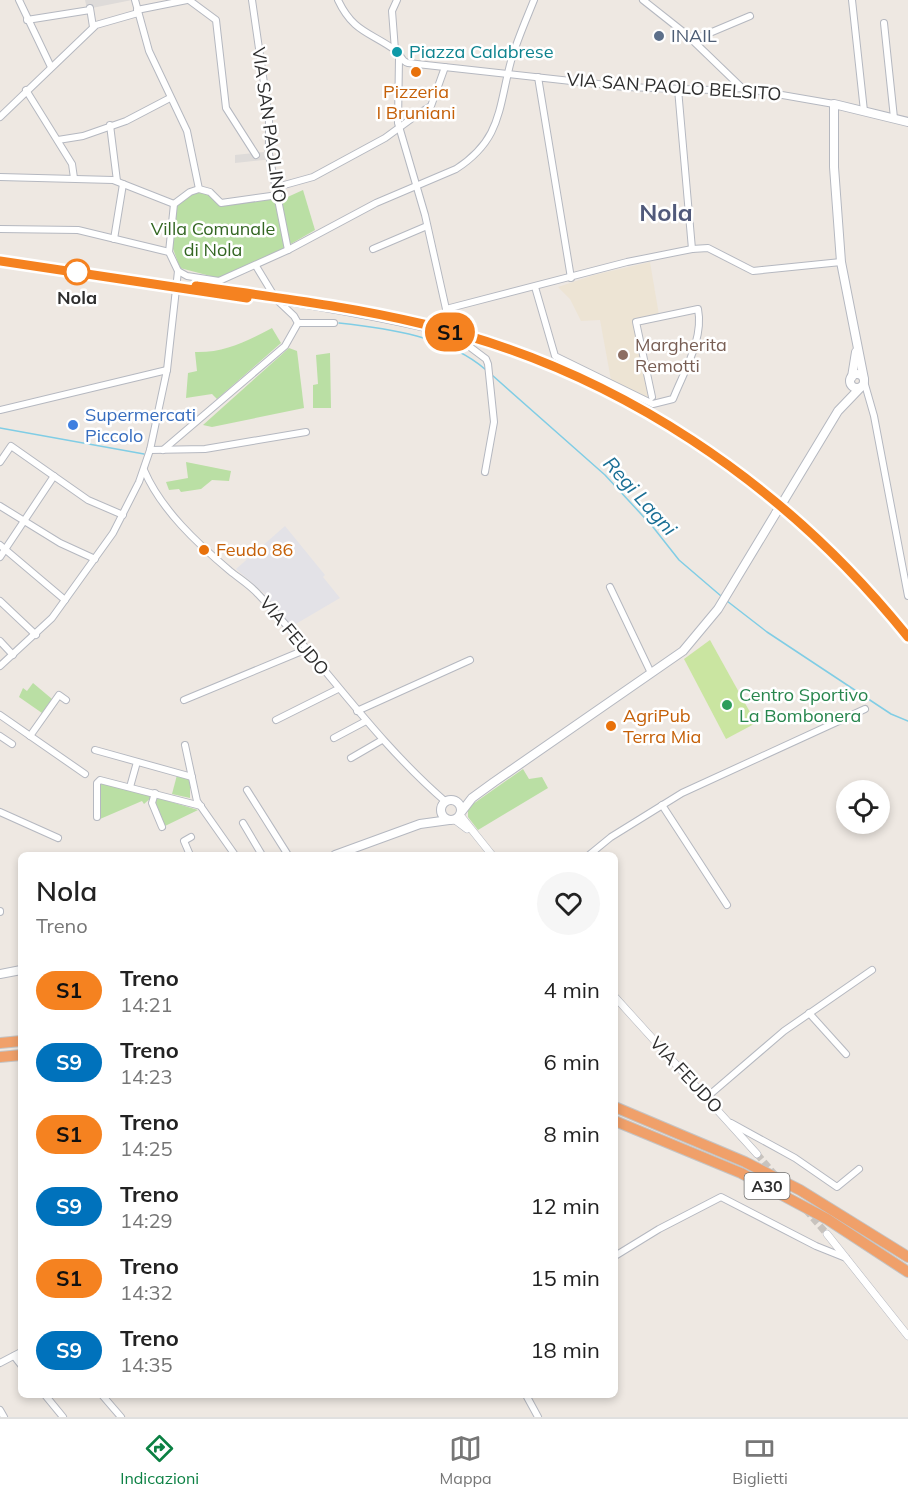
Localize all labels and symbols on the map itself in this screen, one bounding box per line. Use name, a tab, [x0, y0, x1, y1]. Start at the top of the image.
place label: INAIL	[671, 24, 717, 47]
marker: INAIL	[652, 29, 666, 43]
place label: Piazza Calabrese	[409, 40, 554, 63]
marker: Piazza Calabrese	[390, 45, 404, 59]
street label: VIA SAN PAOLINO	[247, 46, 292, 204]
marker: Pizzeria I Bruniani	[409, 65, 423, 79]
street label: VIA SAN PAOLO BELSITO	[566, 68, 782, 105]
place label: Pizzeria I Bruniani	[377, 80, 455, 124]
district label: Nola	[639, 197, 693, 227]
park label: Villa Comunale di Nola	[151, 217, 275, 261]
marker: Nola	[64, 259, 90, 285]
place label: Nola	[57, 286, 97, 309]
line badge: S1	[423, 312, 477, 352]
place label: Margherita Remotti	[635, 333, 727, 377]
marker: Margherita Remotti	[616, 348, 630, 362]
place label: Supermercati Piccolo	[85, 403, 196, 447]
marker: Supermercati Piccolo	[66, 418, 80, 432]
water label: Regi Lagni	[598, 451, 683, 541]
place label: Feudo 86	[216, 538, 293, 561]
marker: Feudo 86	[197, 543, 211, 557]
street label: VIA FEUDO	[255, 591, 334, 680]
place label: Centro Sportivo La Bombonera	[739, 683, 868, 727]
marker: Centro Sportivo La Bombonera	[720, 698, 734, 712]
place label: AgriPub Terra Mia	[623, 704, 701, 748]
marker: AgriPub Terra Mia	[604, 719, 618, 733]
street label: VIA FEUDO	[645, 1032, 728, 1118]
road number: A30	[744, 1173, 789, 1199]

